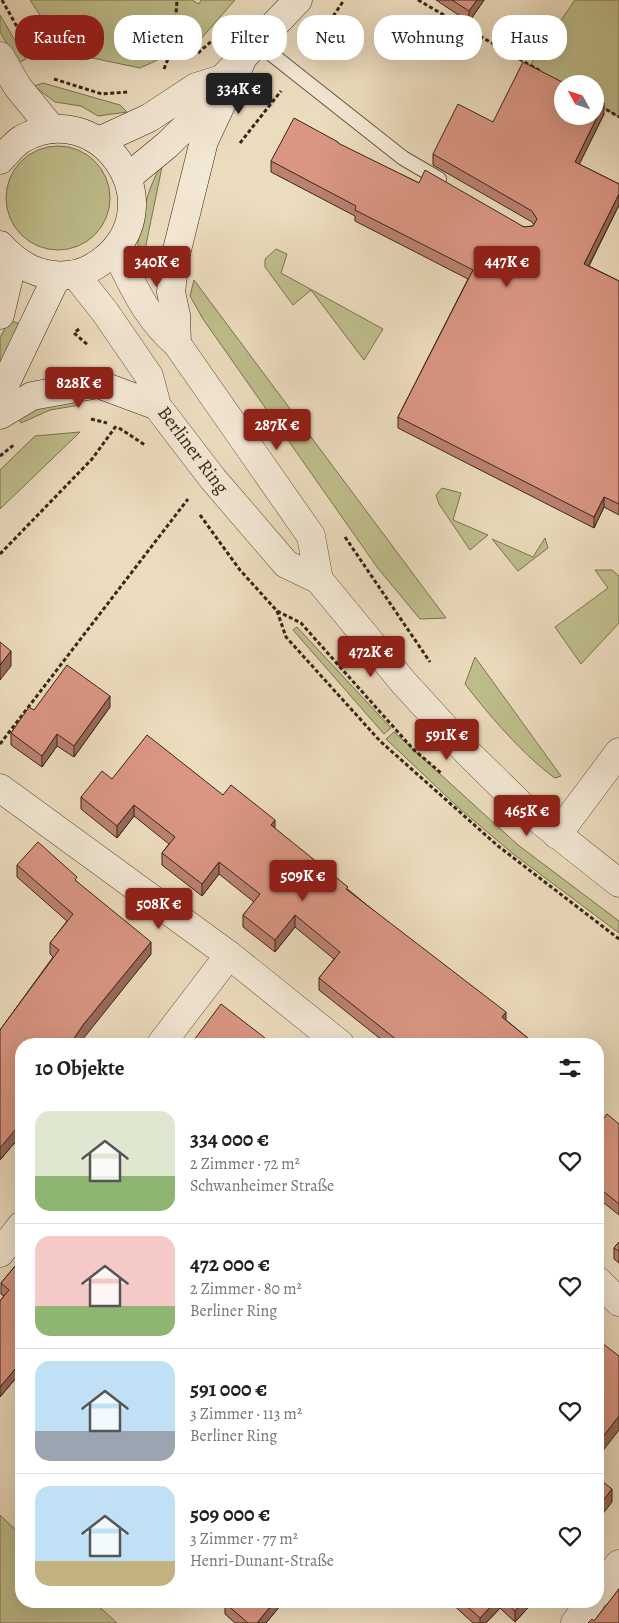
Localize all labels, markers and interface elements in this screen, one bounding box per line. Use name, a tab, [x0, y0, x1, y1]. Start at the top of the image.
chip: Kaufen	[15, 15, 104, 60]
chip: Mieten	[114, 15, 202, 60]
chip: Filter	[212, 15, 287, 60]
chip: Neu	[297, 15, 364, 60]
chip: Wohnung	[374, 15, 482, 60]
chip: Haus	[492, 15, 567, 60]
pin: 334K €	[198, 72, 280, 115]
north arrow	[554, 75, 604, 125]
map controls	[554, 75, 604, 125]
text: 334K €	[217, 78, 261, 100]
pin: 340K €	[116, 246, 198, 288]
pin: 447K €	[466, 246, 548, 288]
text: 340K €	[135, 251, 179, 273]
text: 447K €	[485, 251, 529, 273]
pin: 828K €	[38, 366, 120, 409]
text: 828K €	[56, 372, 102, 394]
street label: Berliner Ring	[151, 401, 235, 500]
pin: 287K €	[236, 408, 318, 451]
text: 287K €	[255, 414, 299, 436]
pin: 472K €	[330, 636, 412, 678]
text: 472K €	[349, 641, 393, 663]
pin: 591K €	[406, 718, 488, 761]
text: 591K €	[426, 724, 468, 746]
pin: 465K €	[486, 794, 568, 837]
text: 465K €	[505, 800, 549, 822]
pin: 509K €	[262, 860, 344, 902]
text: 509K €	[281, 865, 325, 887]
pin: 508K €	[118, 888, 200, 930]
text: 508K €	[136, 893, 182, 915]
text: 10 Objekte	[35, 1054, 125, 1082]
icon: filters	[556, 1054, 584, 1082]
text: 334 000 €	[190, 1125, 269, 1153]
icon: home	[75, 1131, 135, 1191]
icon: heart	[556, 1147, 584, 1175]
text: 2 Zimmer · 72 m²	[190, 1153, 300, 1175]
text: Schwanheimer Straße	[190, 1175, 334, 1197]
text: 472 000 €	[190, 1250, 270, 1278]
icon: home	[75, 1256, 135, 1316]
icon: heart	[556, 1272, 584, 1300]
text: 2 Zimmer · 80 m²	[190, 1278, 302, 1300]
text: Berliner Ring	[190, 1300, 277, 1322]
text: 591 000 €	[190, 1375, 267, 1403]
icon: home	[75, 1381, 135, 1441]
icon: heart	[556, 1397, 584, 1425]
text: 3 Zimmer · 113 m²	[190, 1403, 302, 1425]
text: Berliner Ring	[190, 1425, 277, 1447]
text: 509 000 €	[190, 1500, 270, 1528]
icon: home	[75, 1506, 135, 1566]
icon: heart	[556, 1522, 584, 1550]
text: 3 Zimmer · 77 m²	[190, 1528, 298, 1550]
text: Henri-Dunant-Straße	[190, 1550, 334, 1572]

